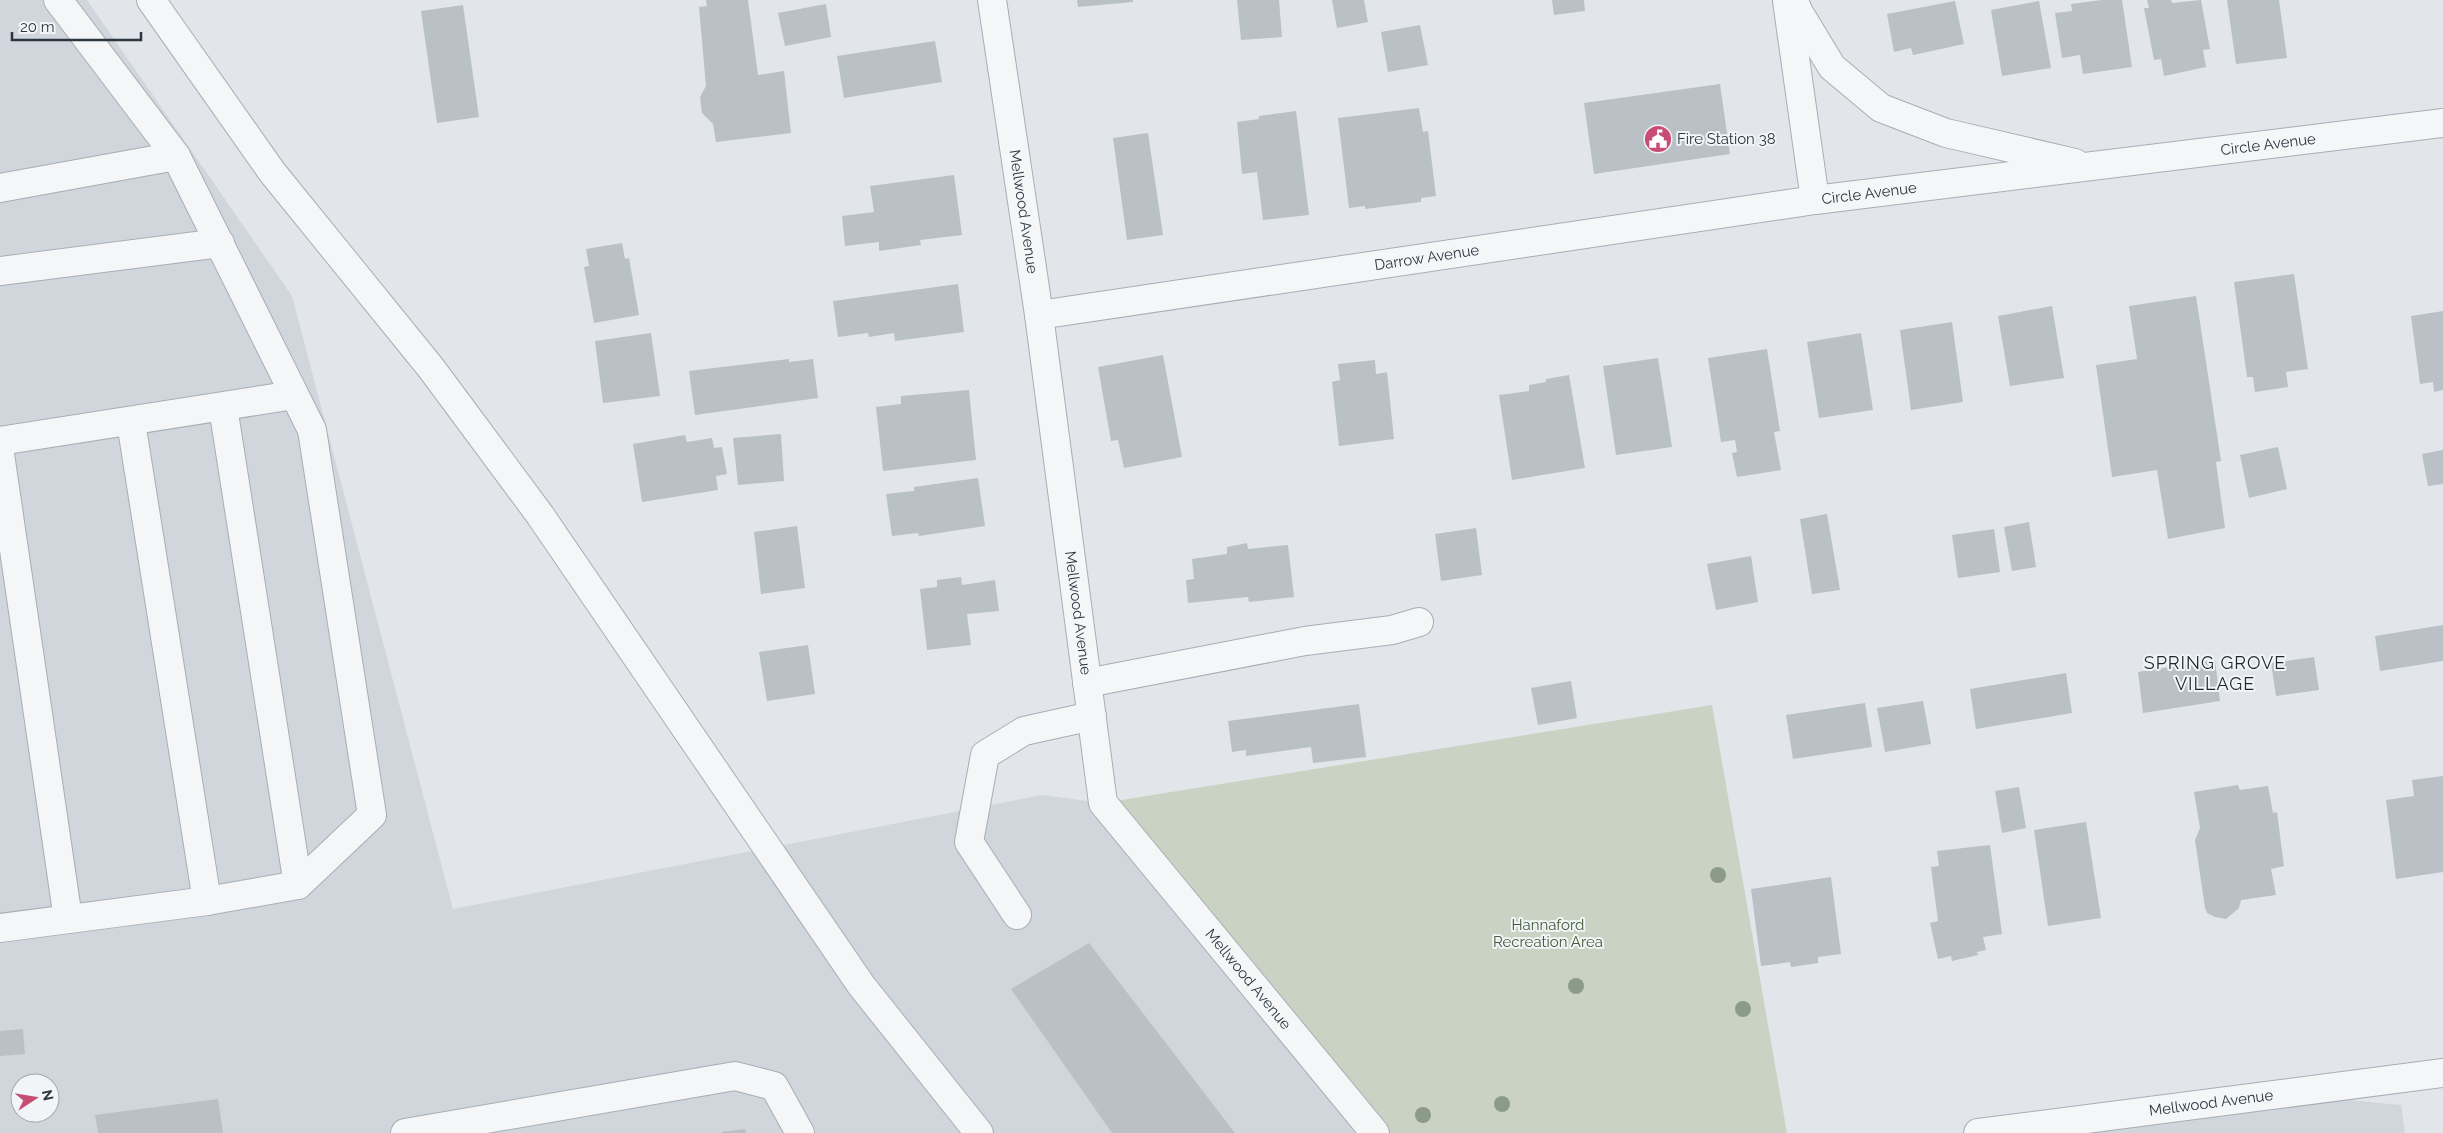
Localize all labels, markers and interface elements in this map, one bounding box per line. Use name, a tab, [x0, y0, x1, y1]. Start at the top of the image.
scale bar	[12, 10, 141, 42]
text: 20 m	[20, 18, 55, 36]
public building icon: Fire Station 38	[1643, 124, 1673, 154]
place label: Fire Station 38	[1677, 130, 1776, 148]
street label: Circle Avenue	[2219, 130, 2317, 159]
street label: Mellwood Avenue	[1005, 149, 1042, 275]
street label: Circle Avenue	[1820, 179, 1918, 208]
street label: Darrow Avenue	[1373, 241, 1481, 274]
street label: Mellwood Avenue	[1061, 550, 1095, 676]
district label: SPRING GROVE VILLAGE	[2144, 652, 2286, 694]
park label: Hannaford Recreation Area	[1493, 916, 1603, 951]
street label: Mellwood Avenue	[1202, 925, 1295, 1033]
north arrow	[10, 1073, 60, 1123]
street label: Mellwood Avenue	[2148, 1086, 2274, 1120]
text: N	[39, 1088, 57, 1102]

